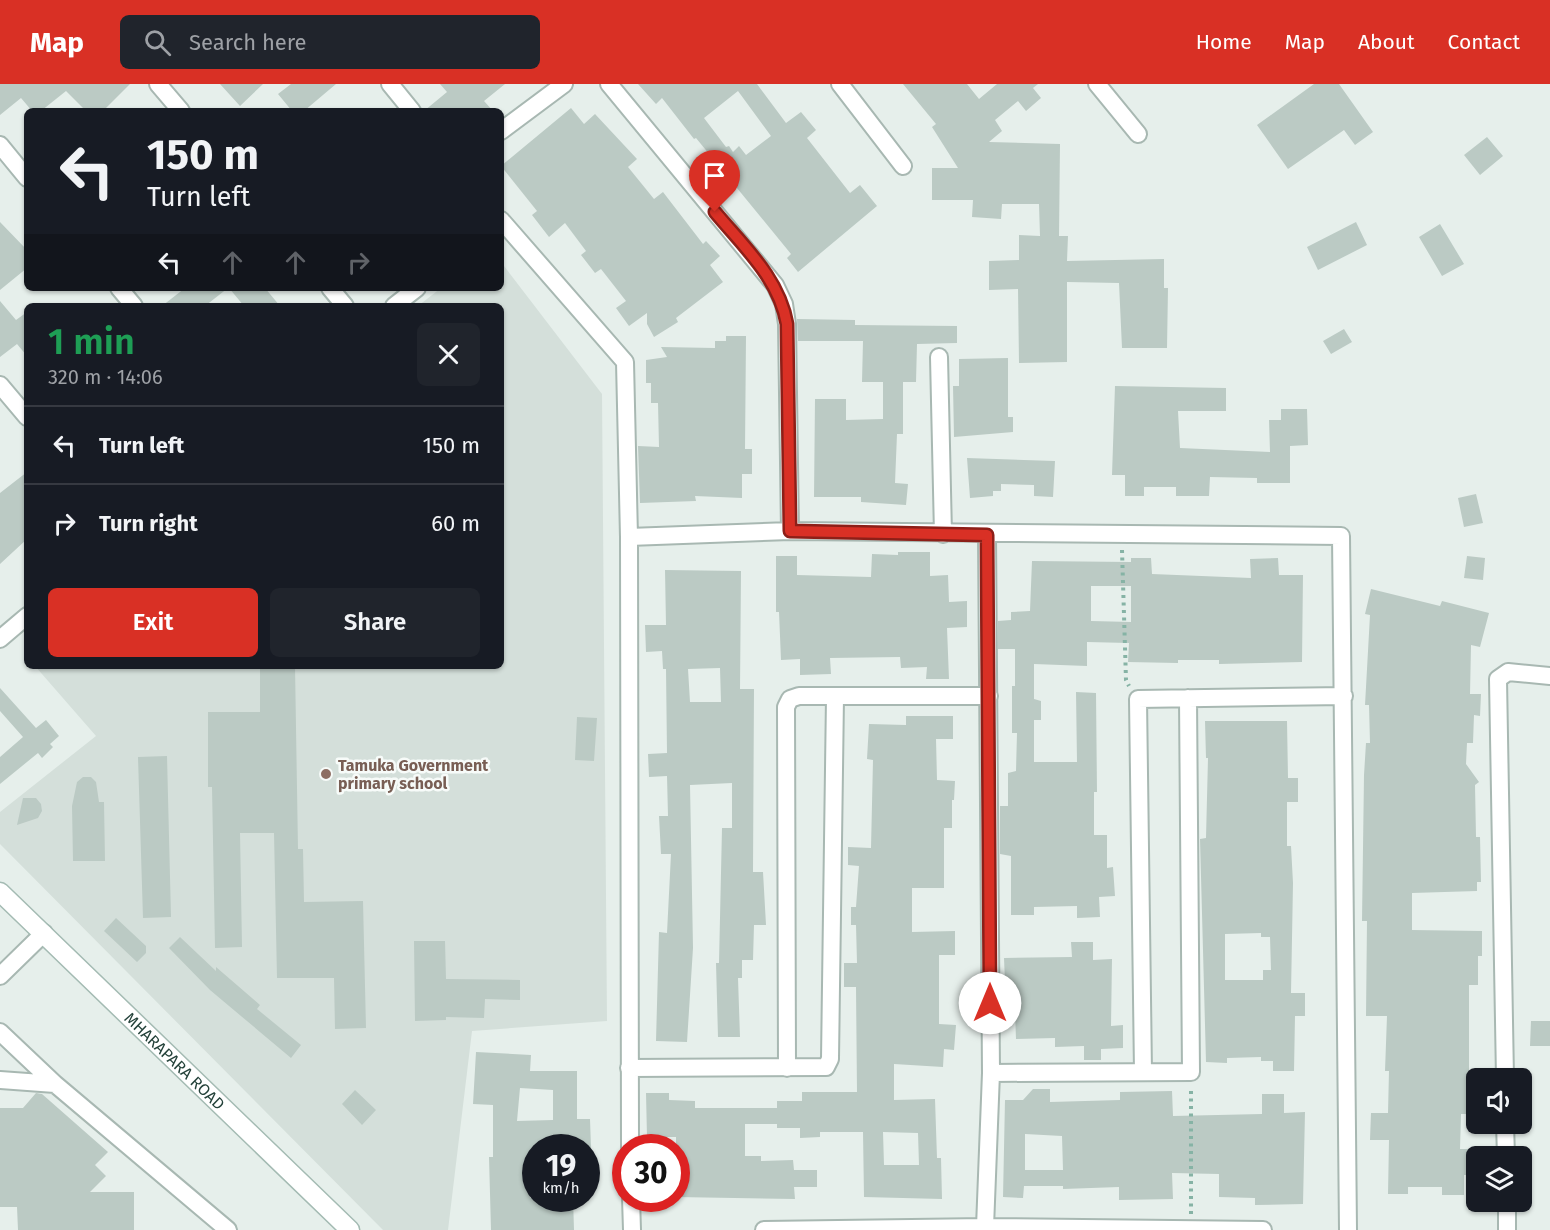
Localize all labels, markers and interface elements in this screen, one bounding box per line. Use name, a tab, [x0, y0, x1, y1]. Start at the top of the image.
search box	[120, 15, 540, 69]
text: Map	[30, 26, 84, 59]
icon: search	[141, 26, 174, 59]
text: Search here	[189, 29, 307, 56]
text: Home	[1196, 29, 1252, 55]
text: Map	[1285, 29, 1325, 55]
text: About	[1358, 29, 1415, 55]
text: Contact	[1448, 29, 1520, 55]
text: 150 m	[147, 130, 259, 180]
icon: left	[48, 132, 126, 210]
pin	[689, 150, 740, 212]
icon: arrive	[698, 159, 731, 192]
text: Turn left	[147, 181, 250, 213]
icon: left	[153, 246, 186, 279]
icon: ahead	[216, 246, 249, 279]
icon: ahead	[279, 246, 312, 279]
icon: right	[342, 246, 375, 279]
text: 1 min	[48, 320, 135, 364]
button: close	[417, 323, 480, 386]
text: 320 m · 14:06	[48, 365, 163, 389]
icon: left	[48, 429, 81, 462]
text: Turn left	[99, 432, 184, 459]
text: 150 m	[422, 432, 480, 459]
icon: right	[48, 507, 81, 540]
text: Turn right	[99, 510, 198, 537]
text: 60 m	[431, 510, 480, 537]
button: Exit	[48, 588, 258, 657]
button: Share	[270, 588, 480, 657]
place label: Tamuka Government primary school	[338, 756, 489, 793]
marker: Tamuka Government primary school	[319, 767, 333, 781]
position arrow	[958, 971, 1022, 1035]
street label: MHARAPARA ROAD	[120, 1008, 229, 1114]
map controls	[1466, 1068, 1532, 1212]
button: sound	[1466, 1068, 1532, 1134]
speed limit sign: 30	[612, 1134, 690, 1212]
button: layers	[1466, 1146, 1532, 1212]
text: 19	[546, 1148, 576, 1184]
text: km/h	[542, 1179, 580, 1197]

